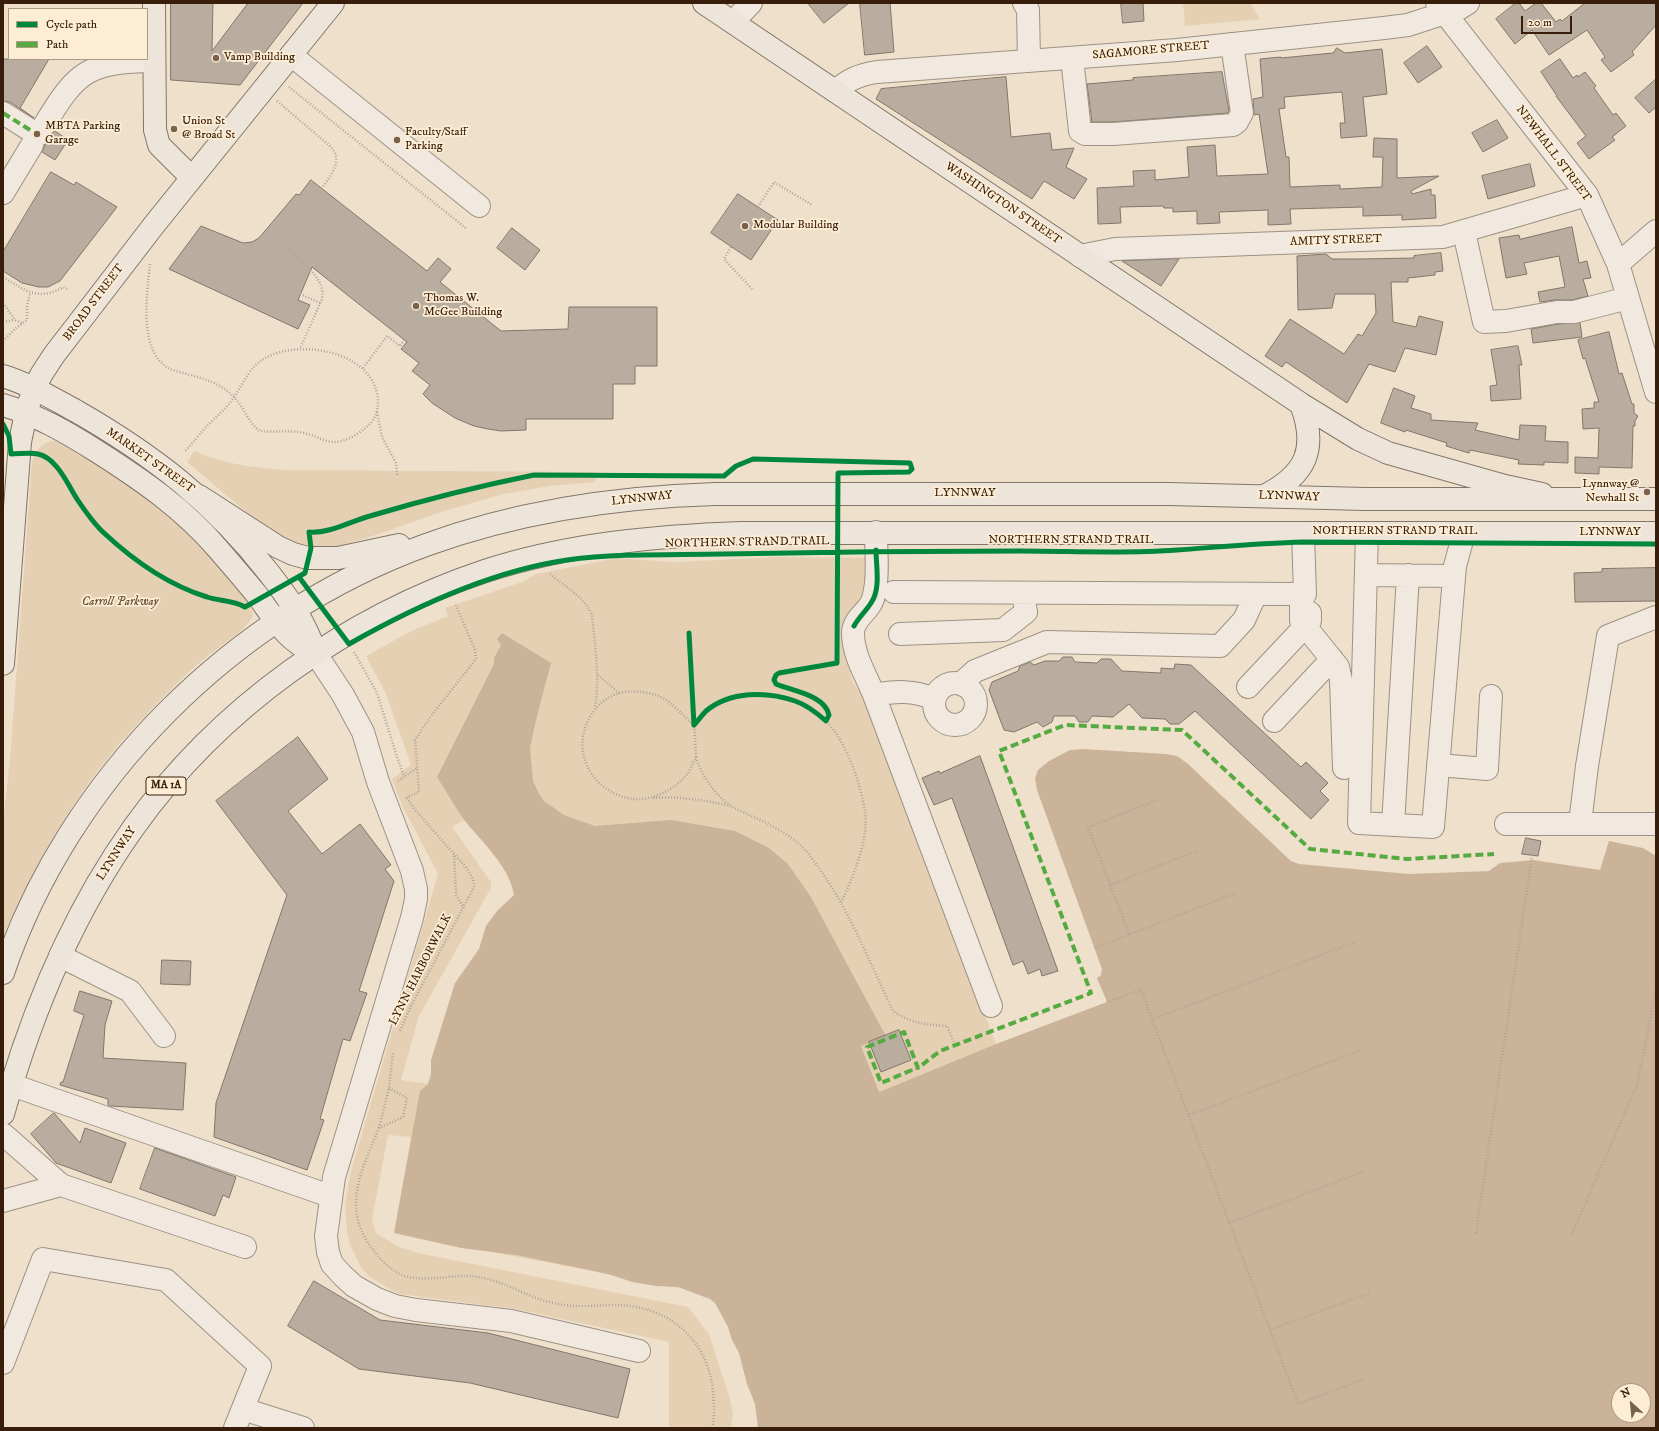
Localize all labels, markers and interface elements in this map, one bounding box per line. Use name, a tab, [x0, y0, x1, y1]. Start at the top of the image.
legend	[8, 8, 148, 60]
scale bar	[1523, 8, 1574, 34]
text: 20 m	[1528, 15, 1552, 30]
text: Cycle path	[46, 17, 97, 32]
text: Path	[46, 37, 68, 52]
street label: SAGAMORE STREET	[1092, 39, 1210, 63]
place label: Vamp Building	[224, 51, 295, 65]
marker: Vamp Building	[211, 53, 221, 63]
street label: NEWHALL STREET	[1512, 103, 1594, 205]
place label: Union St @ Broad St	[182, 115, 235, 143]
place label: MBTA Parking Garage	[45, 120, 120, 148]
marker: Union St @ Broad St	[169, 124, 179, 134]
place label: Faculty/Staff Parking	[405, 126, 466, 154]
marker: MBTA Parking Garage	[32, 129, 42, 139]
marker: Faculty/Staff Parking	[392, 135, 402, 145]
street label: WASHINGTON STREET	[942, 160, 1064, 248]
place label: Modular Building	[753, 219, 838, 233]
marker: Modular Building	[740, 221, 750, 231]
street label: AMITY STREET	[1290, 232, 1382, 250]
street label: BROAD STREET	[60, 262, 128, 344]
place label: Thomas W. McGee Building	[424, 292, 502, 320]
marker: Thomas W. McGee Building	[411, 301, 421, 311]
street label: MARKET STREET	[103, 425, 197, 497]
place label: Lynnway @ Newhall St	[1582, 478, 1639, 506]
street label: LYNNWAY	[934, 487, 996, 501]
marker: Lynnway @ Newhall St	[1642, 487, 1652, 497]
street label: LYNNWAY	[611, 489, 673, 509]
street label: LYNNWAY	[1258, 489, 1320, 505]
street label: NORTHERN STRAND TRAIL	[1313, 525, 1477, 539]
street label: LYNNWAY	[1579, 526, 1641, 540]
street label: NORTHERN STRAND TRAIL	[664, 534, 830, 552]
street label: NORTHERN STRAND TRAIL	[989, 534, 1153, 548]
park label: Carroll Parkway	[82, 596, 158, 610]
road number: MA 1A	[146, 777, 186, 795]
street label: LYNNWAY	[94, 824, 140, 884]
street label: LYNN HARBORWALK	[387, 912, 455, 1028]
north arrow	[1611, 1383, 1651, 1423]
text: N	[1619, 1385, 1633, 1401]

